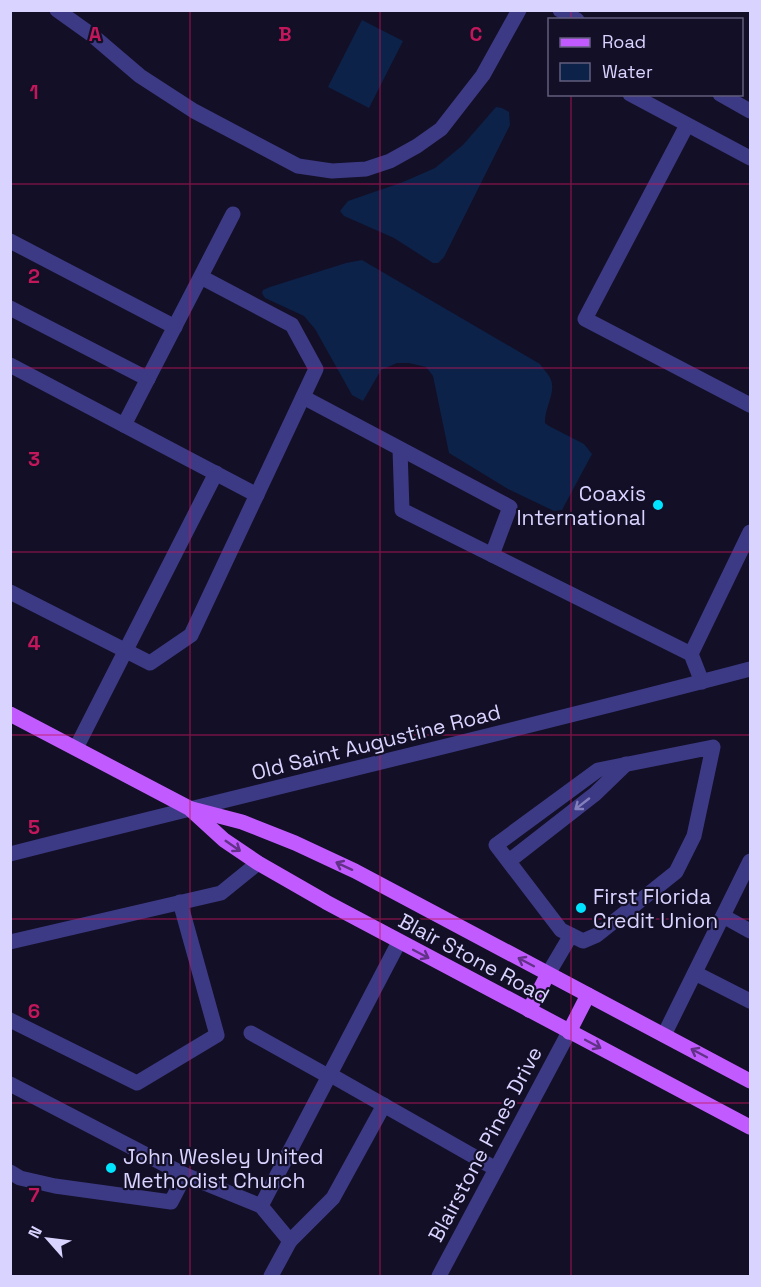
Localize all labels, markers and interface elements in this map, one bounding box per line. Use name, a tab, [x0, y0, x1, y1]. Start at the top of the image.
legend	[548, 18, 743, 96]
text: A	[89, 21, 102, 47]
text: B	[278, 21, 292, 47]
text: C	[470, 21, 483, 47]
text: Road	[602, 30, 646, 53]
text: Water	[602, 60, 653, 83]
text: 1	[29, 79, 39, 105]
text: 2	[28, 263, 40, 289]
text: 3	[28, 446, 40, 472]
place label: Coaxis International	[517, 480, 646, 531]
marker: Coaxis International	[651, 498, 665, 512]
text: 4	[28, 630, 41, 656]
street label: Old Saint Augustine Road	[249, 698, 503, 786]
one-way arrow	[574, 797, 590, 810]
text: 5	[28, 814, 40, 840]
one-way arrow	[225, 840, 241, 852]
one-way arrow	[335, 859, 353, 871]
place label: First Florida Credit Union	[593, 883, 718, 934]
marker: First Florida Credit Union	[574, 901, 588, 915]
street label: Blair Stone Road	[394, 907, 554, 1009]
one-way arrow	[411, 948, 429, 960]
one-way arrow	[518, 956, 536, 967]
text: 6	[28, 998, 40, 1024]
one-way arrow	[584, 1039, 602, 1050]
street label: Blairstone Pines Drive	[422, 1042, 548, 1246]
one-way arrow	[690, 1047, 708, 1058]
place label: John Wesley United Methodist Church	[123, 1143, 324, 1194]
marker: John Wesley United Methodist Church	[104, 1161, 118, 1175]
text: 7	[28, 1182, 40, 1208]
north arrow	[18, 1209, 78, 1269]
text: N	[23, 1223, 47, 1242]

